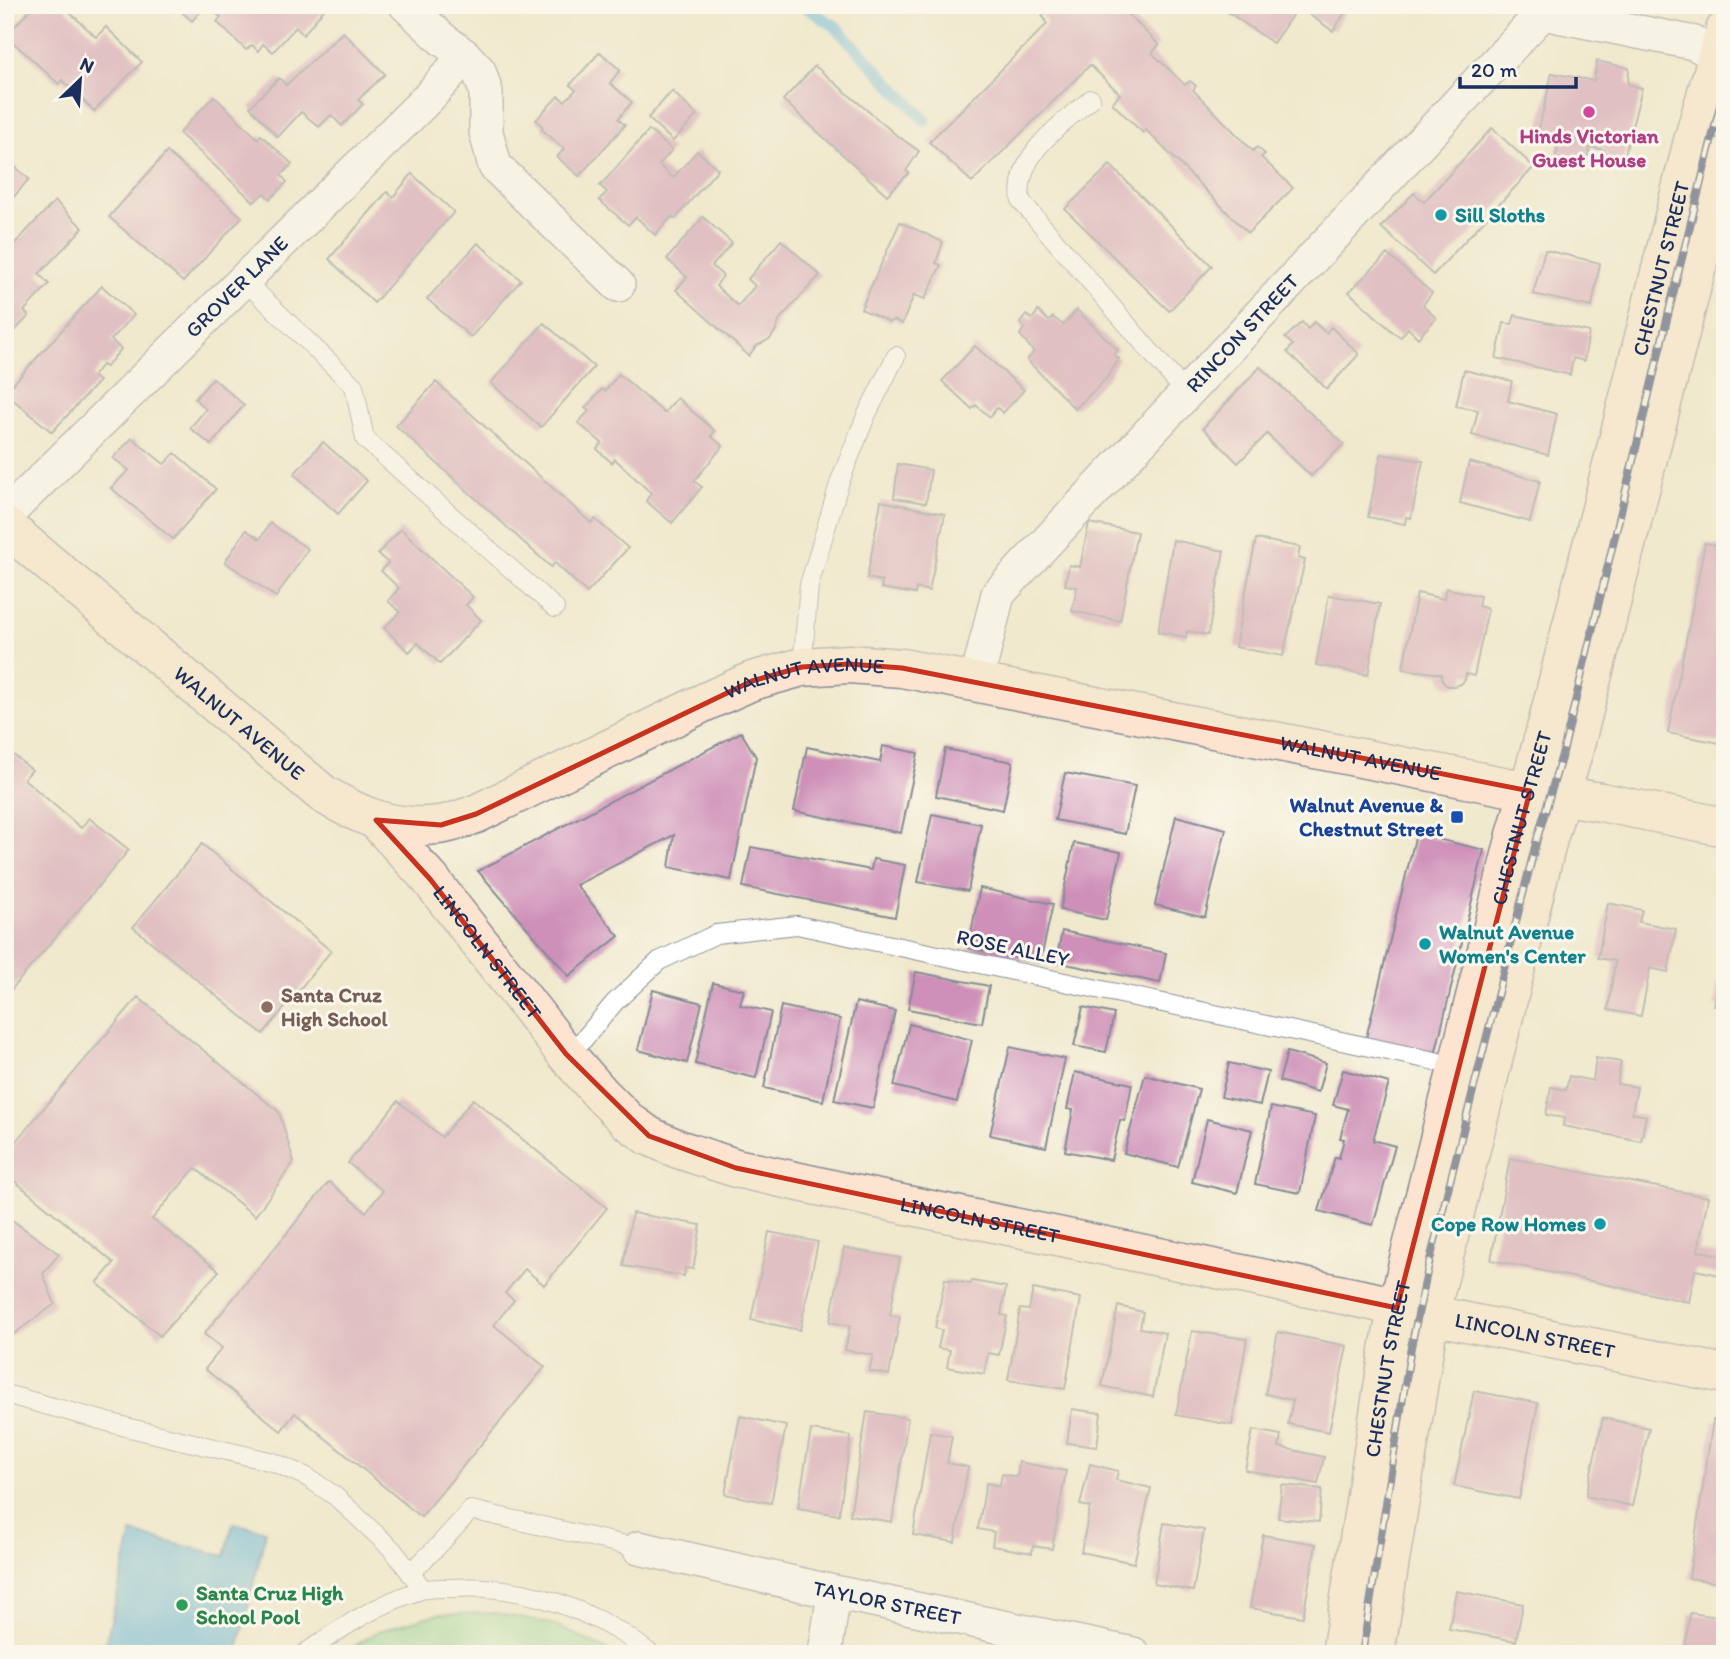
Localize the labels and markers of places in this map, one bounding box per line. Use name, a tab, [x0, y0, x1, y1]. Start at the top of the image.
marker: Hinds Victorian Guest House	[1581, 104, 1597, 120]
place label: Hinds Victorian Guest House	[1519, 123, 1659, 172]
place label: Sill Sloths	[1455, 202, 1545, 227]
marker: Sill Sloths	[1433, 207, 1449, 223]
place label: Walnut Avenue & Chestnut Street	[1290, 792, 1443, 841]
marker: Walnut Avenue & Chestnut Street	[1449, 809, 1465, 825]
place label: Walnut Avenue Women's Center	[1439, 919, 1586, 968]
marker: Walnut Avenue Women's Center	[1417, 936, 1433, 952]
place label: Santa Cruz High School	[281, 982, 389, 1032]
marker: Santa Cruz High School	[259, 999, 275, 1015]
place label: Cope Row Homes	[1431, 1211, 1586, 1237]
marker: Cope Row Homes	[1592, 1216, 1608, 1232]
place label: Santa Cruz High School Pool	[196, 1580, 344, 1629]
marker: Santa Cruz High School Pool	[174, 1597, 190, 1613]

